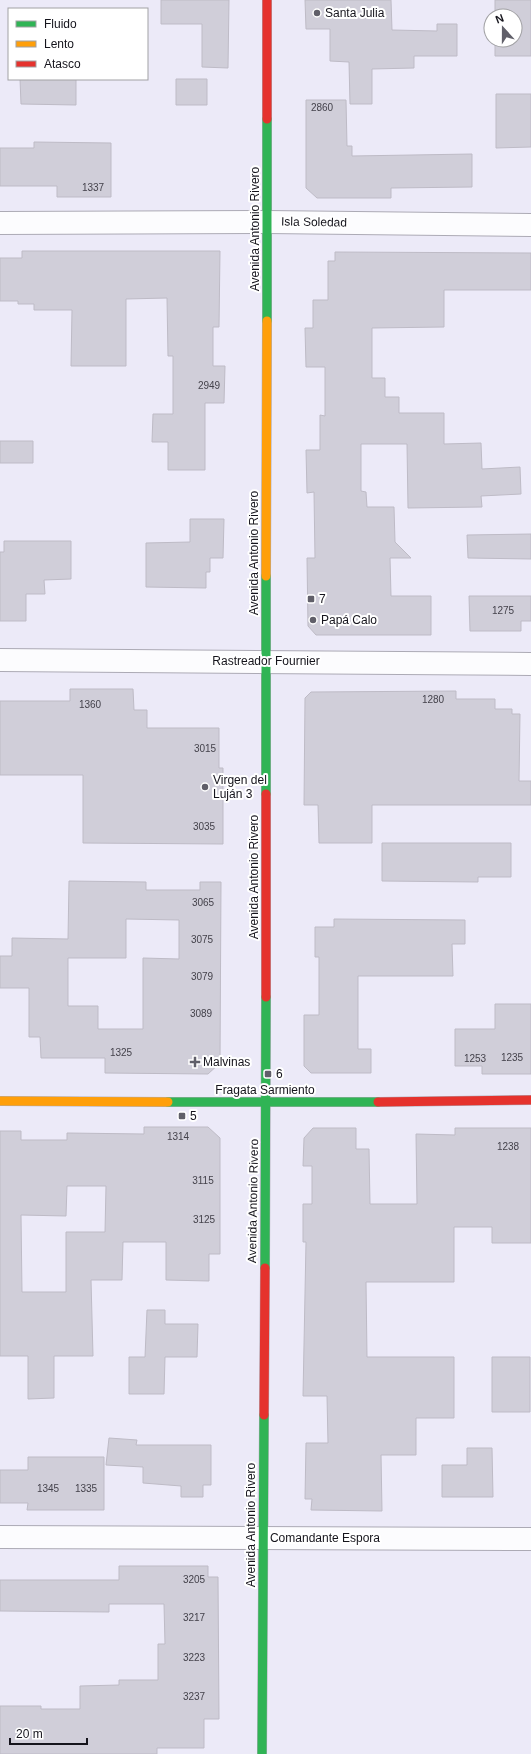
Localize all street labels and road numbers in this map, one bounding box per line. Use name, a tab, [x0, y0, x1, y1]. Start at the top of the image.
street label: Avenida Antonio Rivero	[248, 166, 262, 291]
street label: Isla Soledad	[281, 214, 347, 230]
street label: Avenida Antonio Rivero	[247, 490, 261, 615]
street label: Rastreador Fournier	[212, 654, 320, 668]
street label: Avenida Antonio Rivero	[247, 814, 261, 939]
street label: Fragata Sarmiento	[215, 1083, 315, 1097]
street label: Avenida Antonio Rivero	[245, 1138, 261, 1263]
street label: Avenida Antonio Rivero	[244, 1462, 258, 1587]
street label: Comandante Espora	[270, 1531, 380, 1545]

